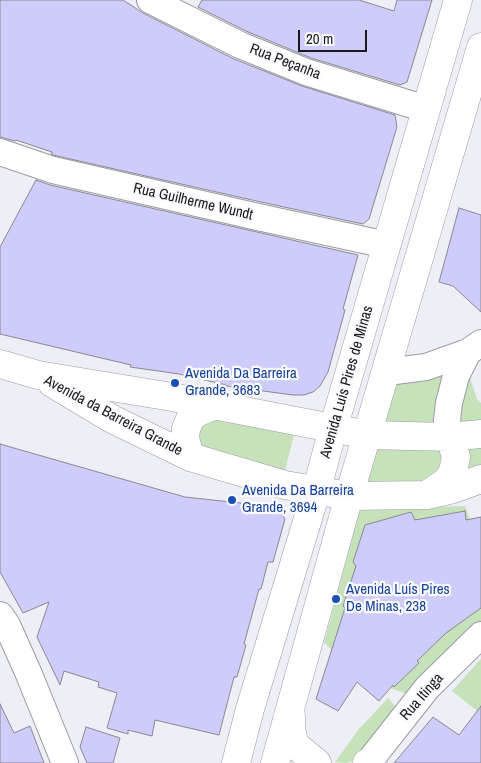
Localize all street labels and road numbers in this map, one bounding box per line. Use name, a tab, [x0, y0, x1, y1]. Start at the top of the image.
street label: Rua Peçanha	[247, 40, 323, 84]
street label: Rua Guilherme Wundt	[131, 179, 255, 225]
street label: Avenida Luís Pires de Minas	[317, 304, 377, 460]
street label: Avenida da Barreira Grande	[41, 372, 185, 460]
street label: Rua Itinga	[397, 670, 447, 724]

